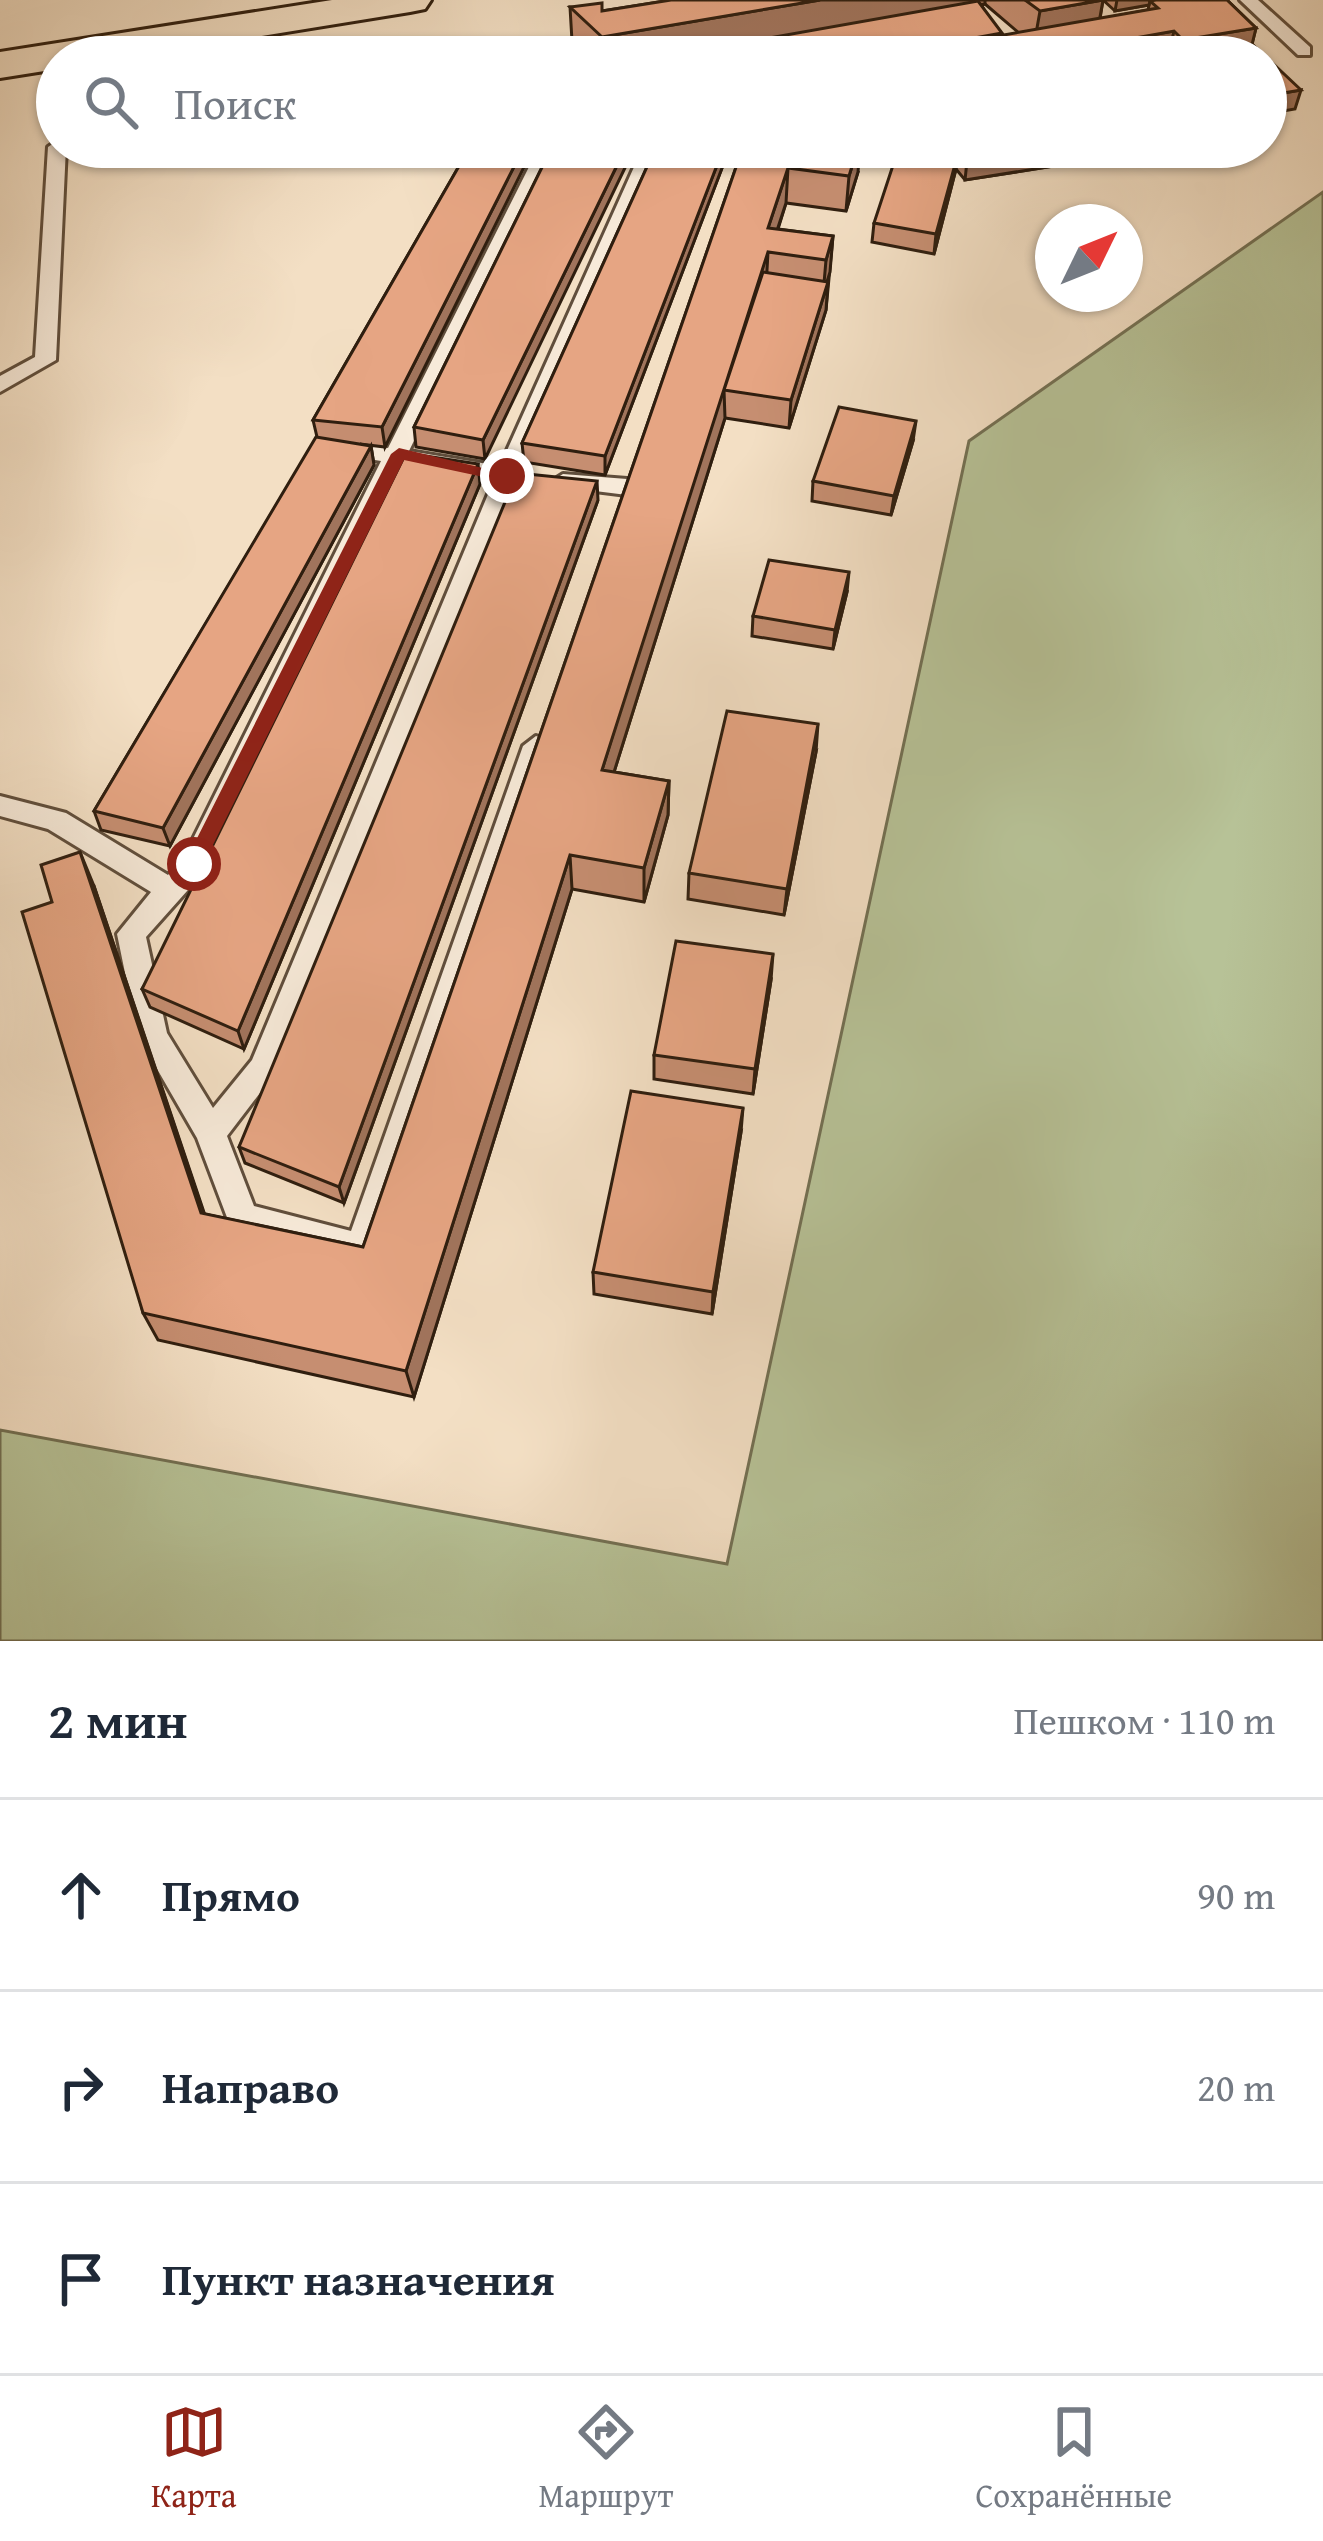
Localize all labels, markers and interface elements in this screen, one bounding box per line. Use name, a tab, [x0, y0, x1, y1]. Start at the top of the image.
search box	[36, 36, 1287, 168]
icon: search	[78, 69, 144, 135]
text: Поиск	[174, 70, 296, 135]
north arrow	[1035, 204, 1143, 312]
route end	[480, 449, 534, 503]
route start	[167, 837, 221, 891]
text: 2 мин	[48, 1682, 187, 1757]
text: Пешком · 110 m	[1013, 1691, 1275, 1748]
icon: ahead	[48, 1862, 114, 1928]
text: Прямо	[162, 1862, 300, 1927]
text: 90 m	[1197, 1866, 1275, 1923]
icon: right	[48, 2054, 114, 2120]
text: Направо	[162, 2054, 339, 2119]
text: 20 m	[1197, 2058, 1275, 2115]
icon: arrive	[48, 2246, 114, 2312]
text: Пункт назначения	[162, 2246, 555, 2311]
tab: Карта	[151, 2399, 236, 2519]
tab: Маршрут	[538, 2399, 673, 2519]
tab: Сохранённые	[975, 2399, 1172, 2519]

